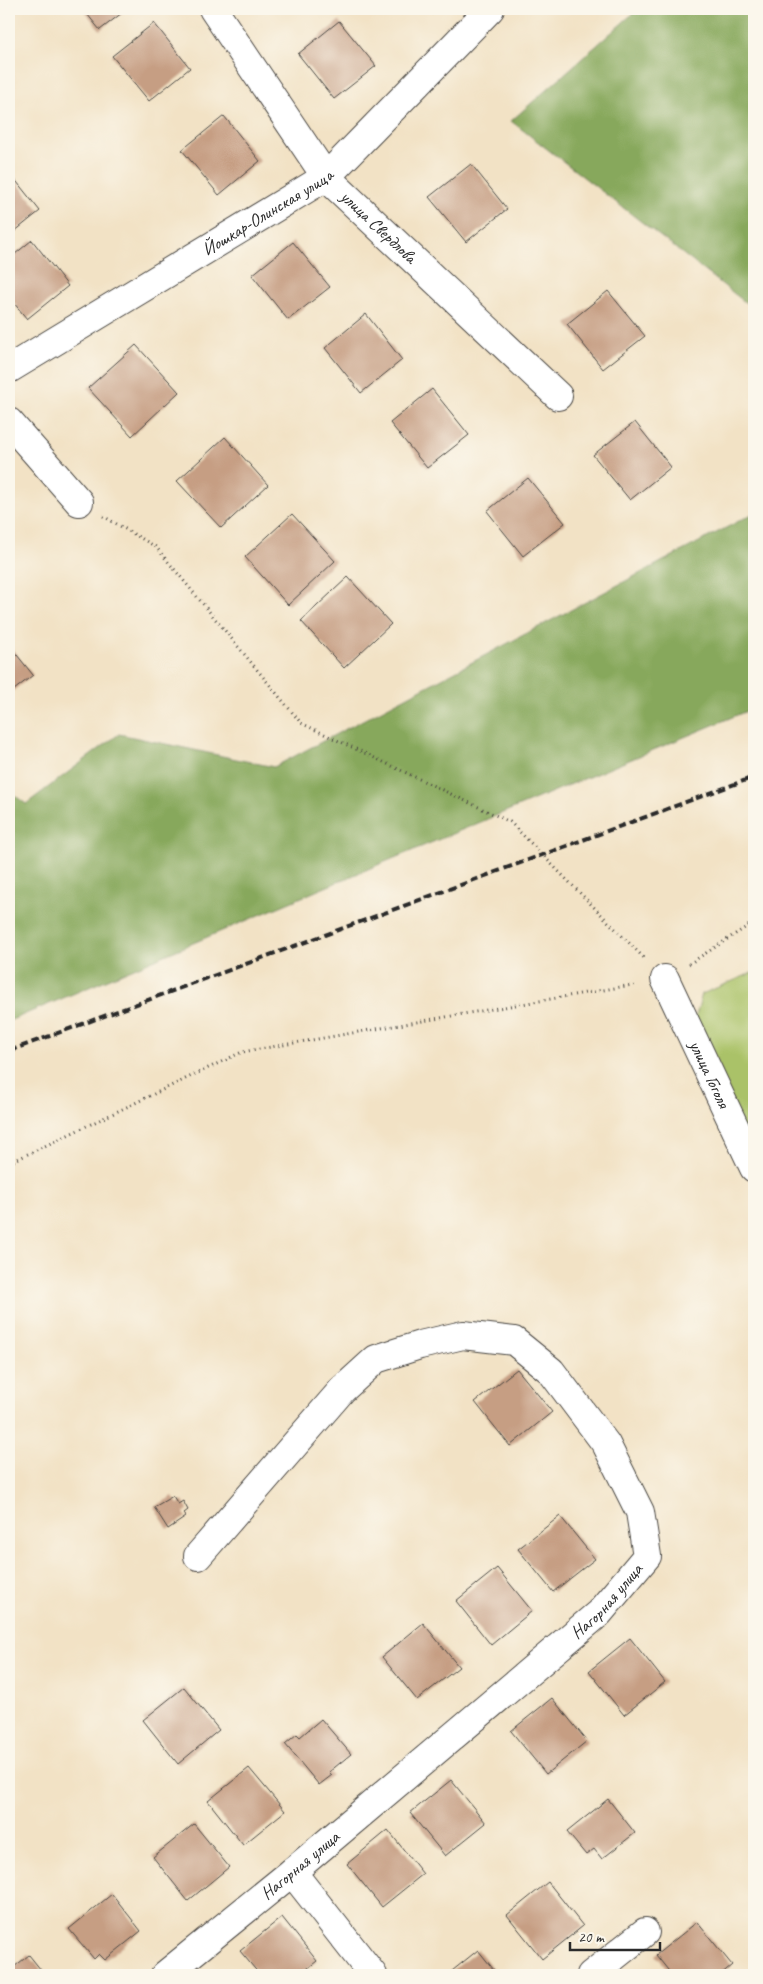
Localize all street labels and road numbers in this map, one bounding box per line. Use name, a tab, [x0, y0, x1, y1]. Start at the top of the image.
street label: Йошкар-Олинская улица	[198, 164, 339, 260]
street label: улица Свердлова	[335, 185, 423, 269]
street label: улица Гоголя	[684, 1036, 736, 1113]
street label: Нагорная улица	[566, 1558, 648, 1643]
street label: Нагорная улица	[256, 1825, 345, 1904]

